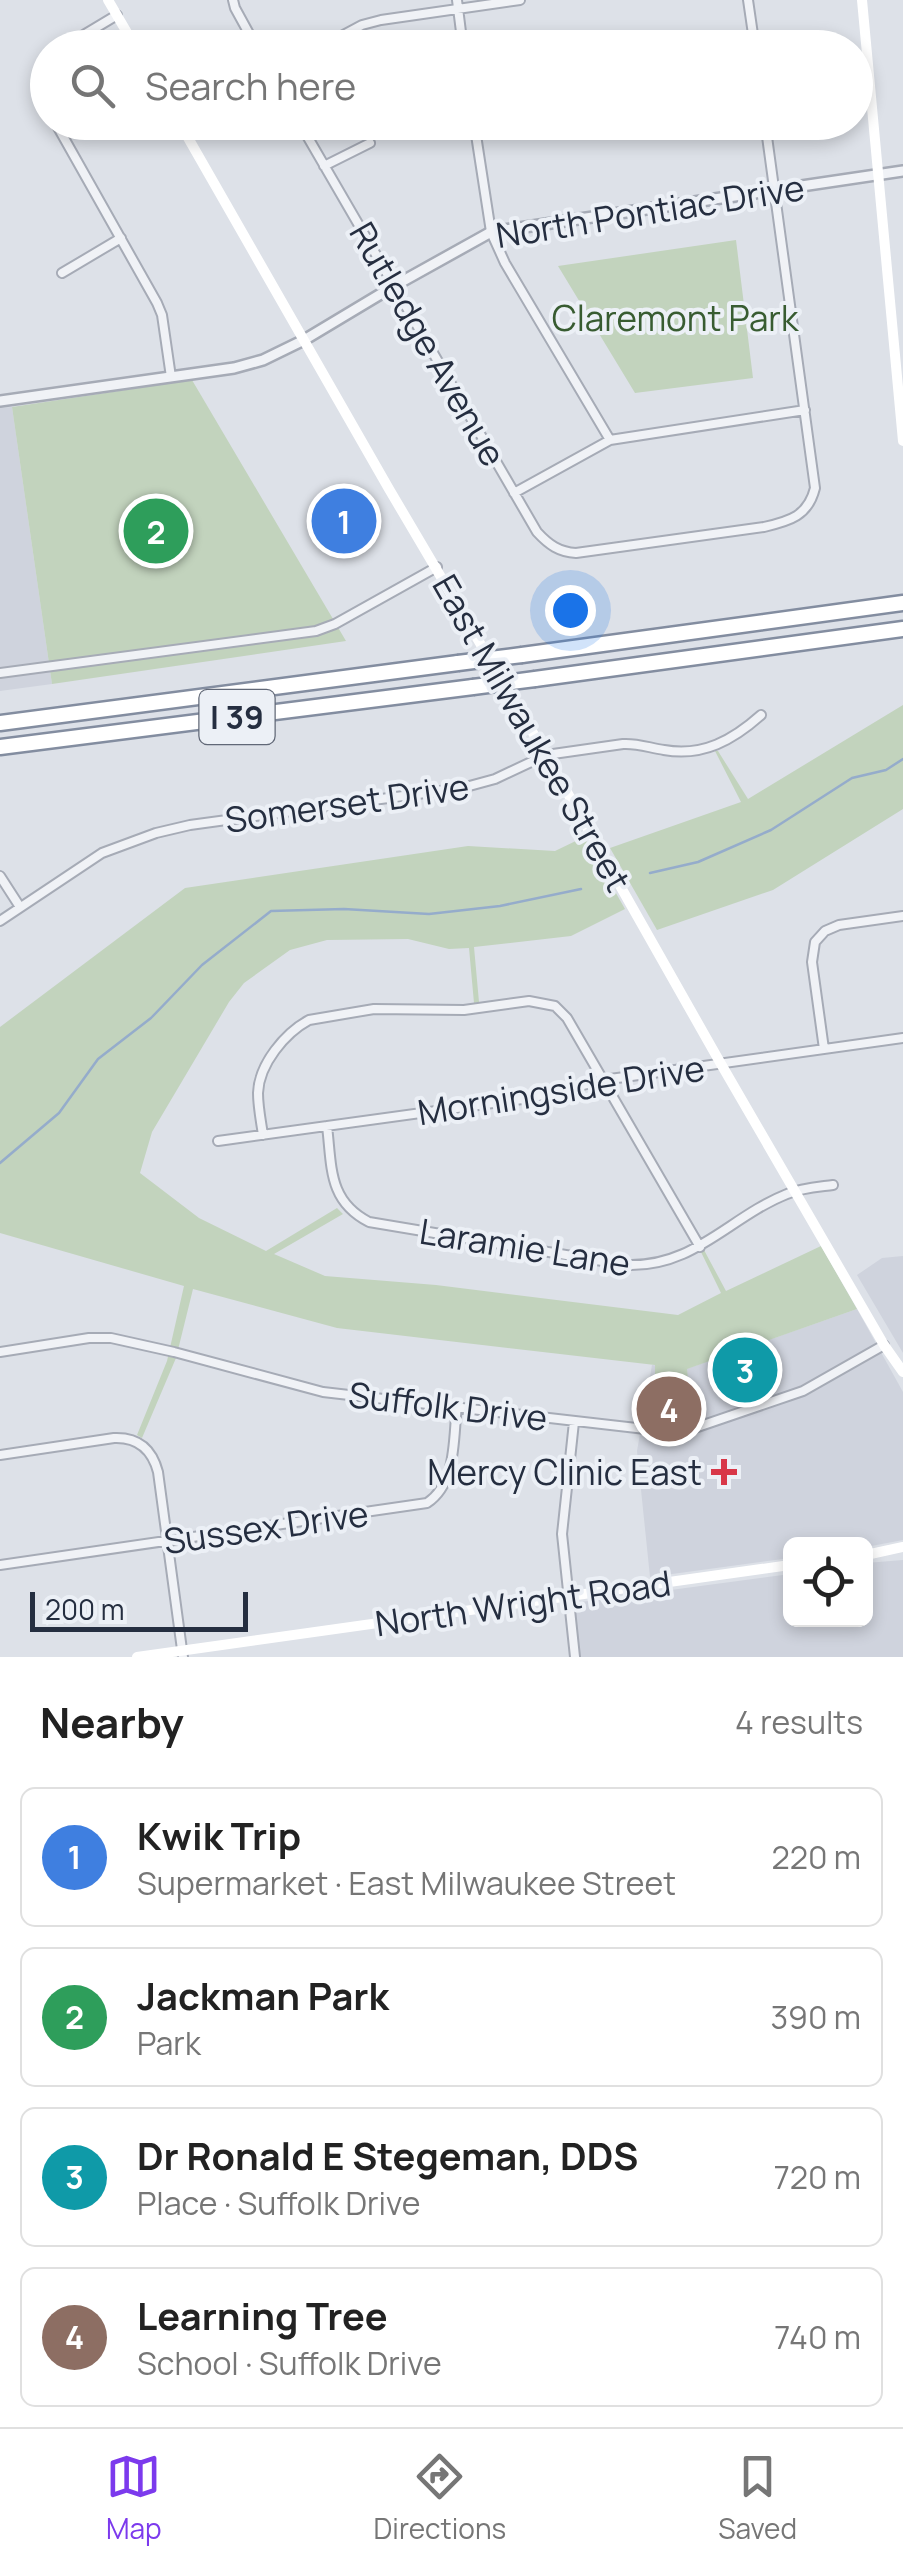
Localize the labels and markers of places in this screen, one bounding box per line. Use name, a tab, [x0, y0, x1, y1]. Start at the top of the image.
pin: 1	[312, 484, 376, 558]
pin: 2	[124, 494, 188, 568]
pin: 3	[712, 1332, 778, 1408]
pin: 4	[636, 1372, 702, 1446]
place label: Mercy Clinic East	[427, 1448, 702, 1496]
marker: Mercy Clinic East	[711, 1459, 737, 1485]

